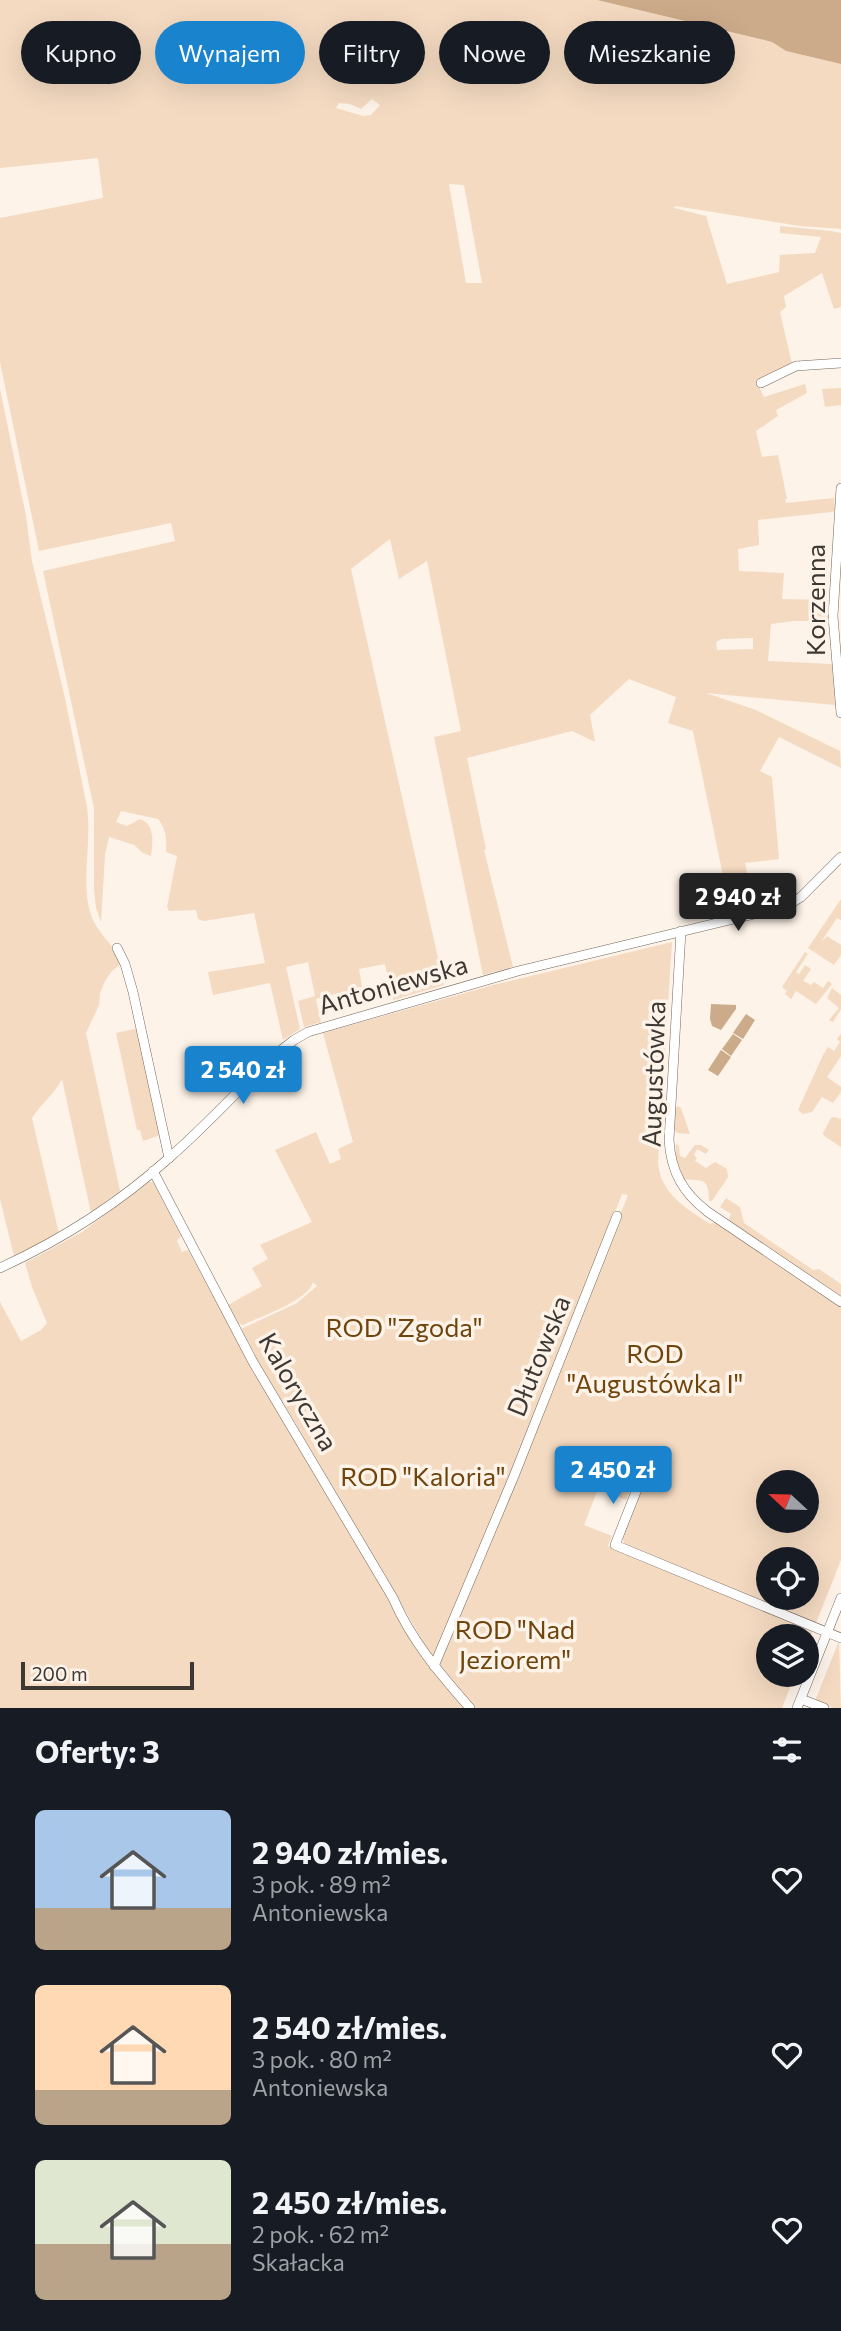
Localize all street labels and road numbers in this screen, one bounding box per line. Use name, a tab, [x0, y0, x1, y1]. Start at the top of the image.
street label: Korzenna	[799, 544, 830, 656]
street label: Antoniewska	[314, 947, 471, 1020]
street label: Augustówka	[634, 1000, 671, 1148]
street label: Dłutowska	[499, 1291, 576, 1420]
street label: Kaloryczna	[253, 1327, 345, 1456]

